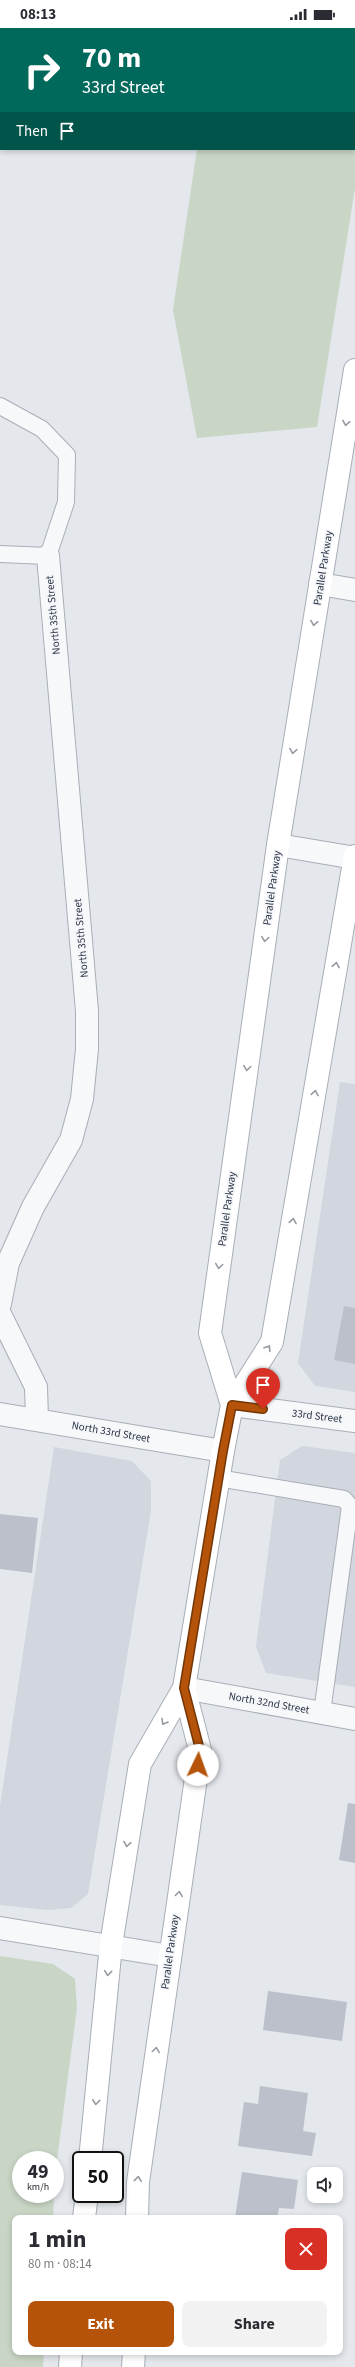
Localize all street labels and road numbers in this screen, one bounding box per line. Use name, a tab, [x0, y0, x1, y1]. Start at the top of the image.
street label: Parallel Parkway	[310, 530, 336, 606]
street label: North 35th Street	[42, 575, 64, 655]
street label: Parallel Parkway	[259, 850, 285, 926]
street label: North 35th Street	[70, 898, 92, 978]
street label: Parallel Parkway	[214, 1171, 240, 1247]
street label: 33rd Street	[291, 1405, 343, 1427]
street label: North 33rd Street	[71, 1418, 152, 1446]
street label: North 32nd Street	[228, 1689, 311, 1718]
street label: Parallel Parkway	[157, 1914, 183, 1990]

